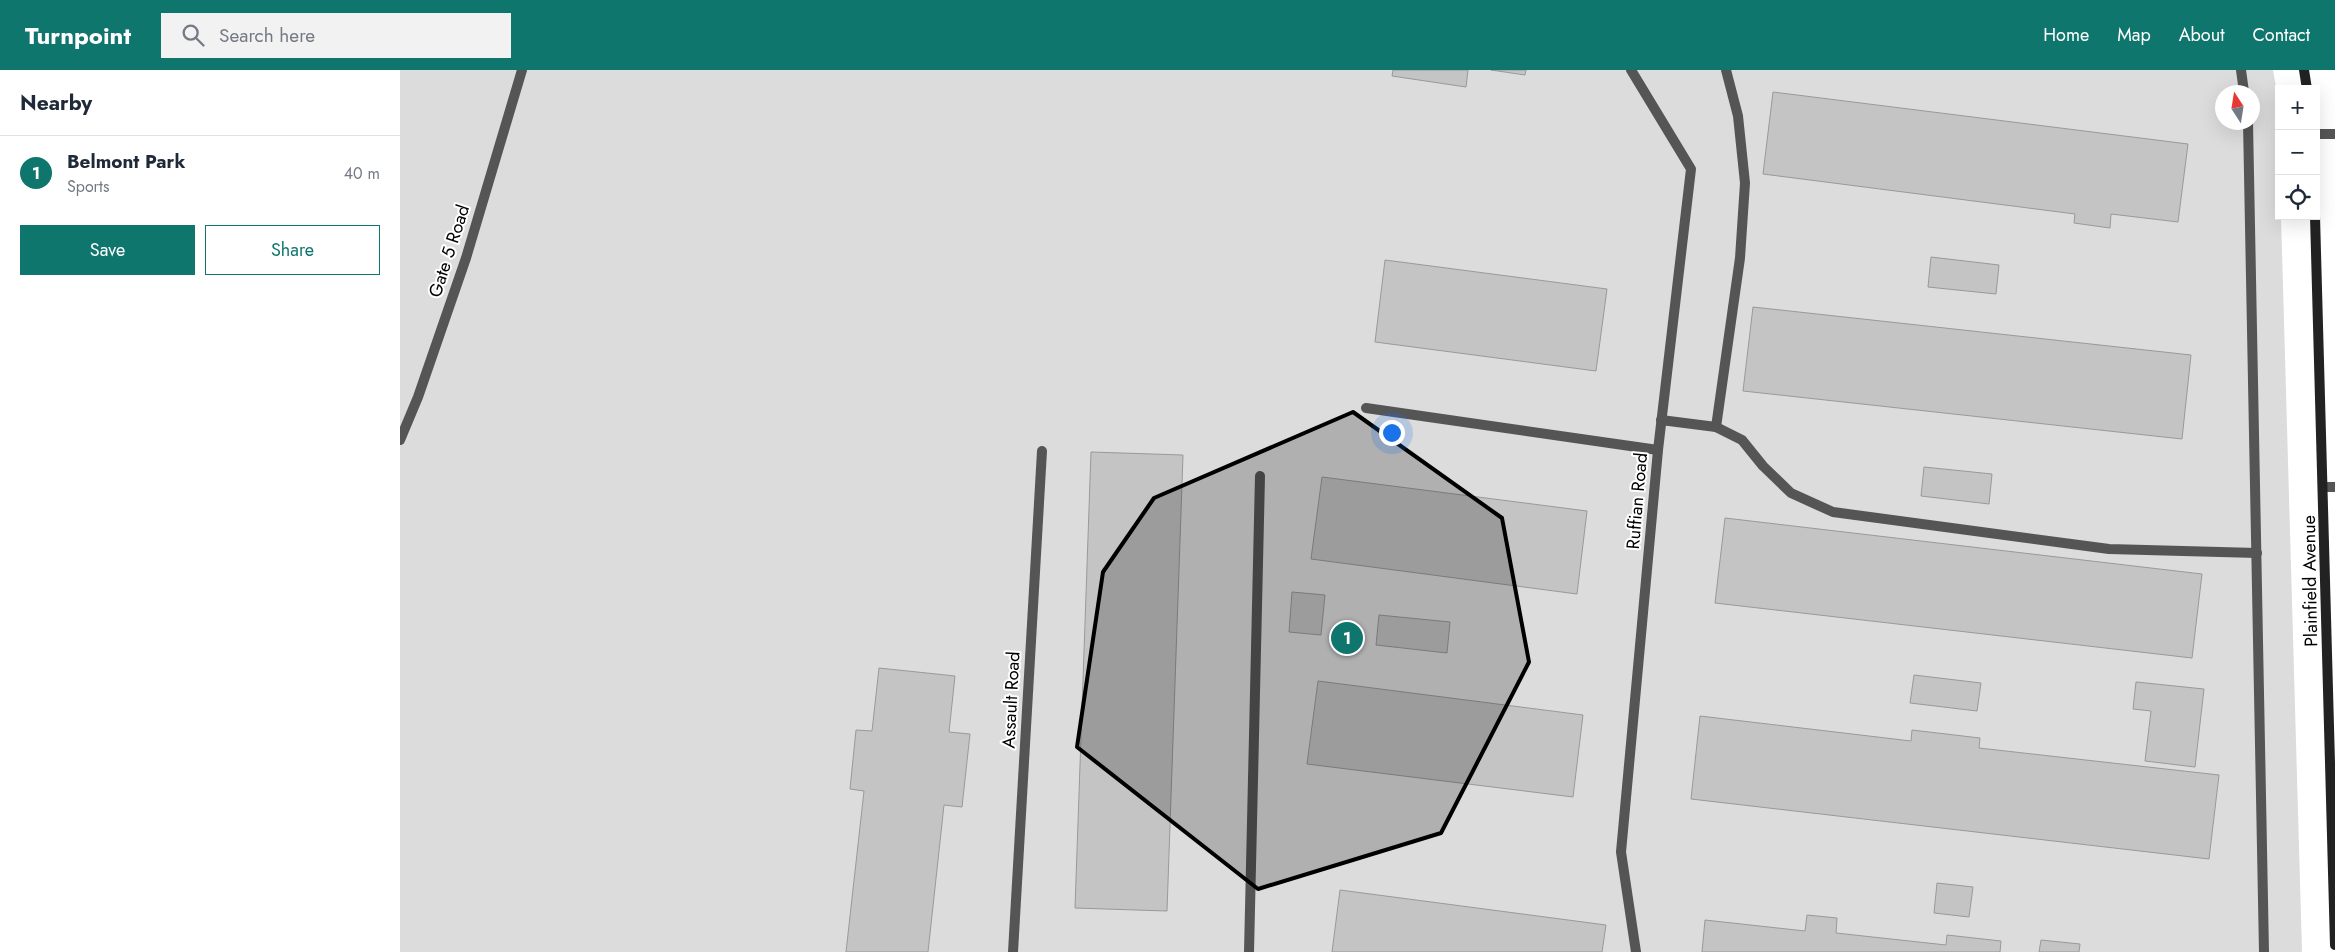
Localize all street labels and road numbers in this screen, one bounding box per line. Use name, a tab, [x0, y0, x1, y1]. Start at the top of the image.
street label: Gate 5 Road	[422, 201, 476, 301]
street label: Ruffian Road	[1620, 452, 1654, 550]
street label: Plainfield Avenue	[2296, 515, 2324, 647]
street label: Assault Road	[995, 651, 1027, 749]

